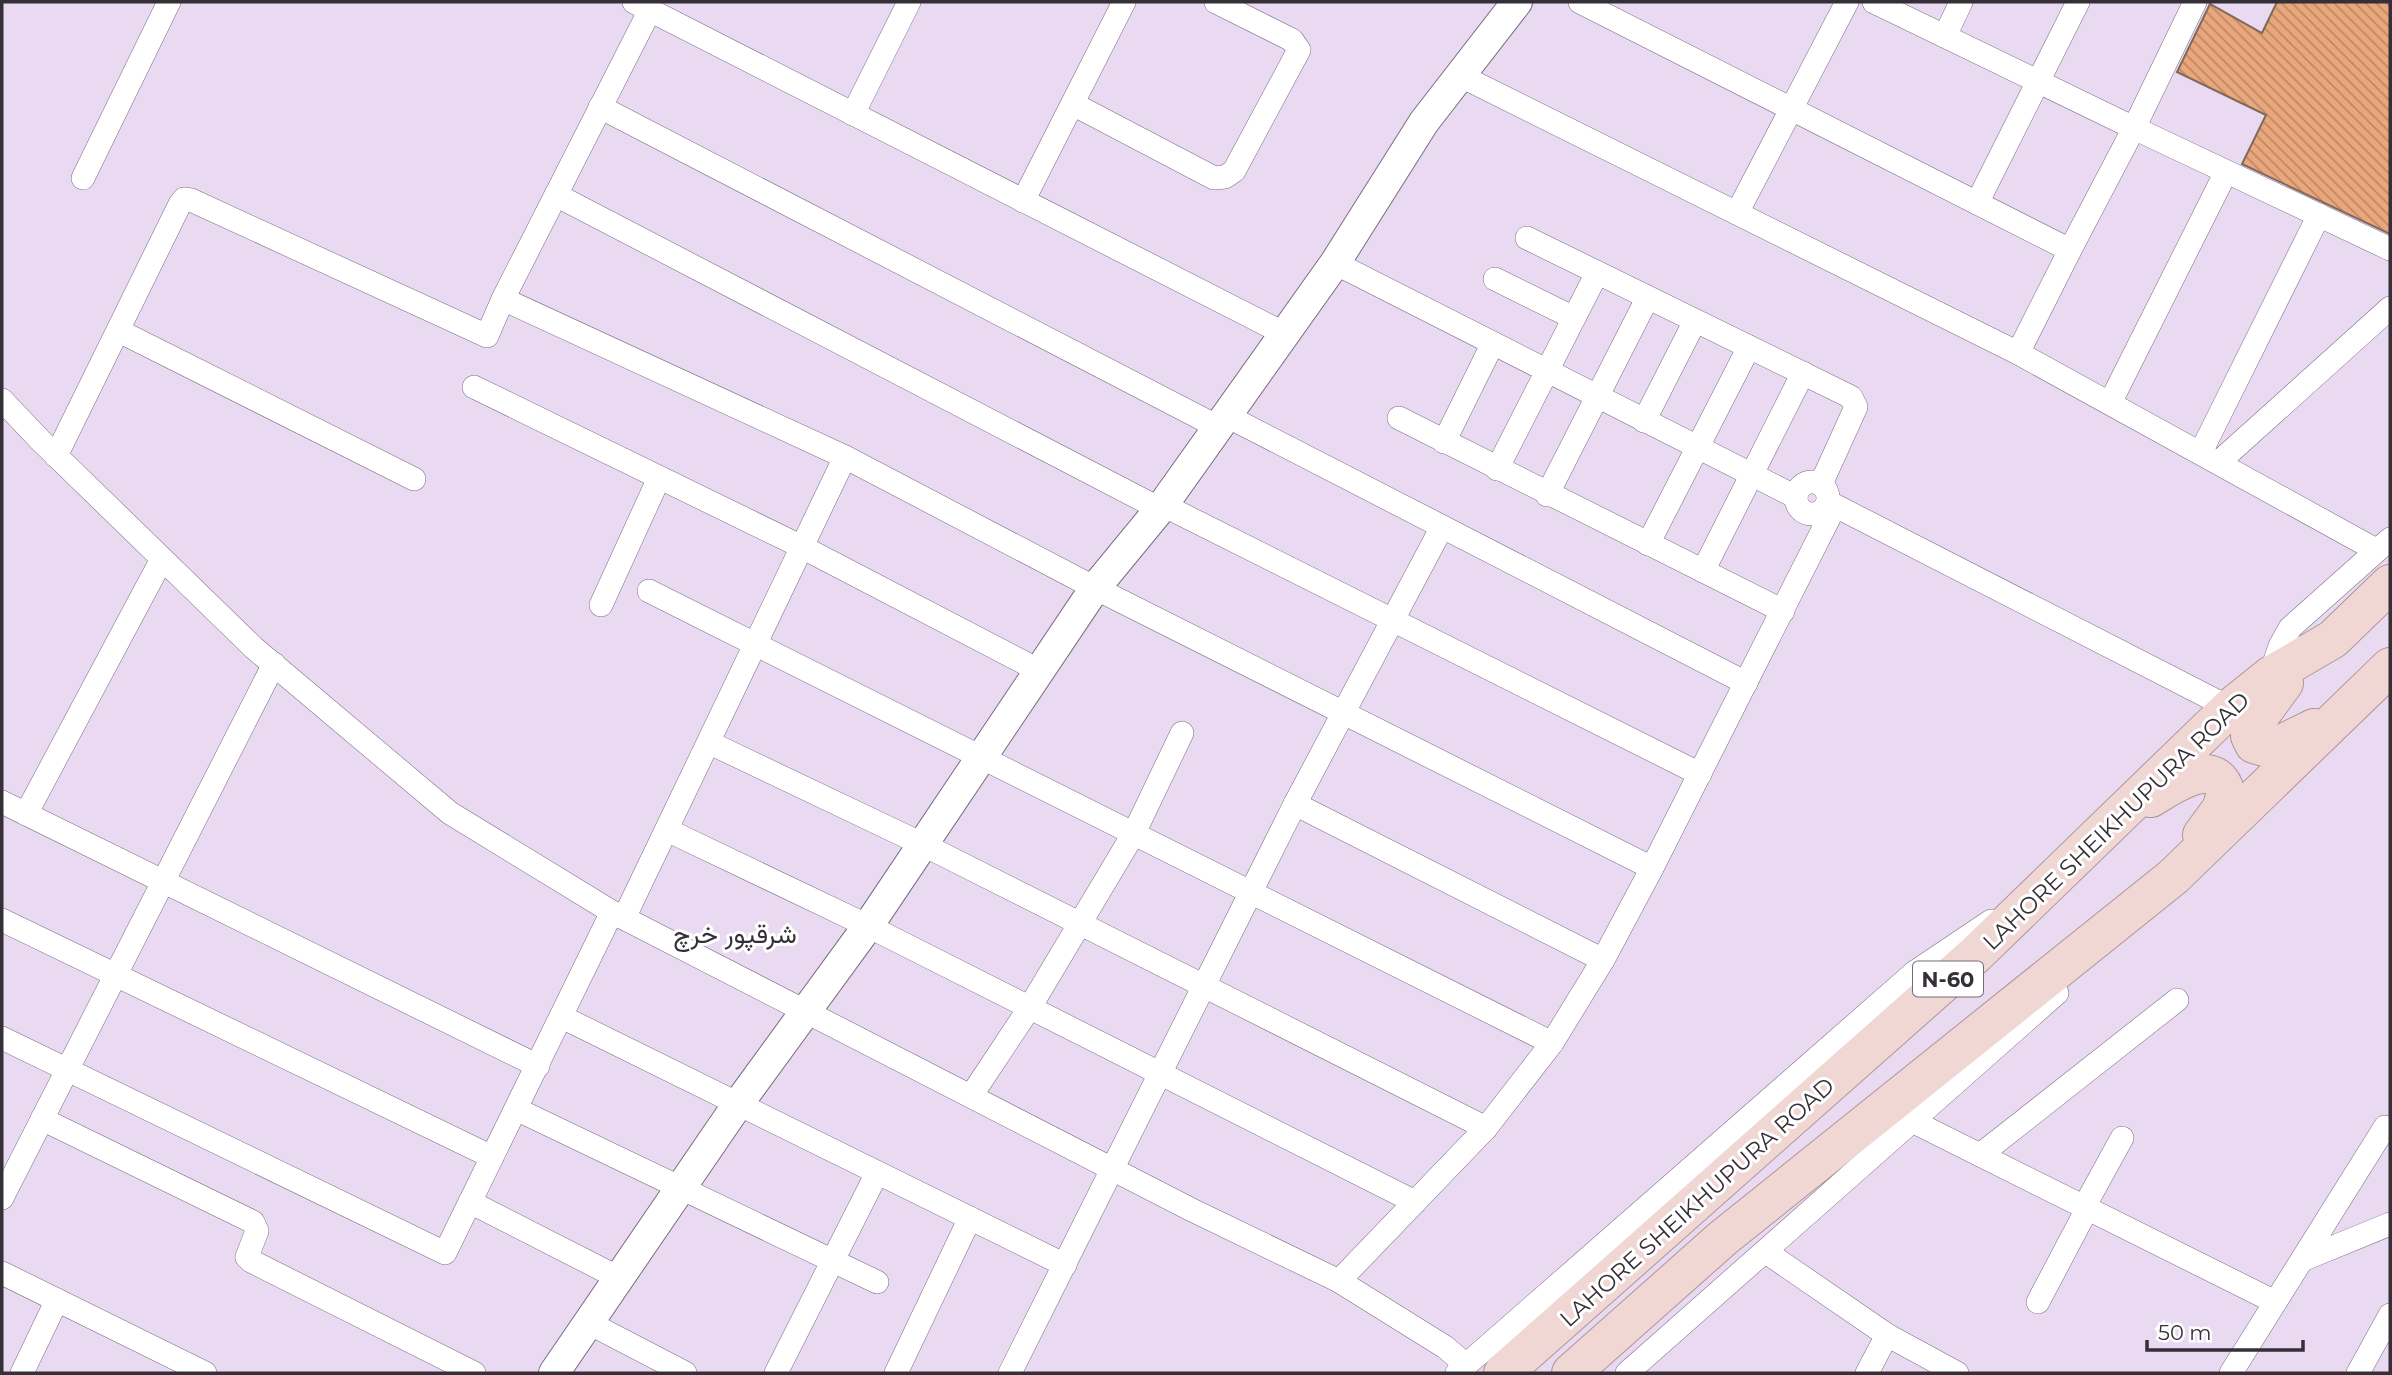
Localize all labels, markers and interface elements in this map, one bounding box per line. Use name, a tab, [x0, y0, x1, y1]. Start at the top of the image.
street label: LAHORE SHEIKHUPURA ROAD	[1977, 686, 2255, 956]
district label: شرقپور خرچ	[673, 918, 797, 952]
road number: N-60	[1913, 962, 1983, 996]
street label: LAHORE SHEIKHUPURA ROAD	[1554, 1071, 1840, 1333]
scale bar	[2147, 1308, 2303, 1352]
text: 50 m	[2158, 1320, 2212, 1345]

